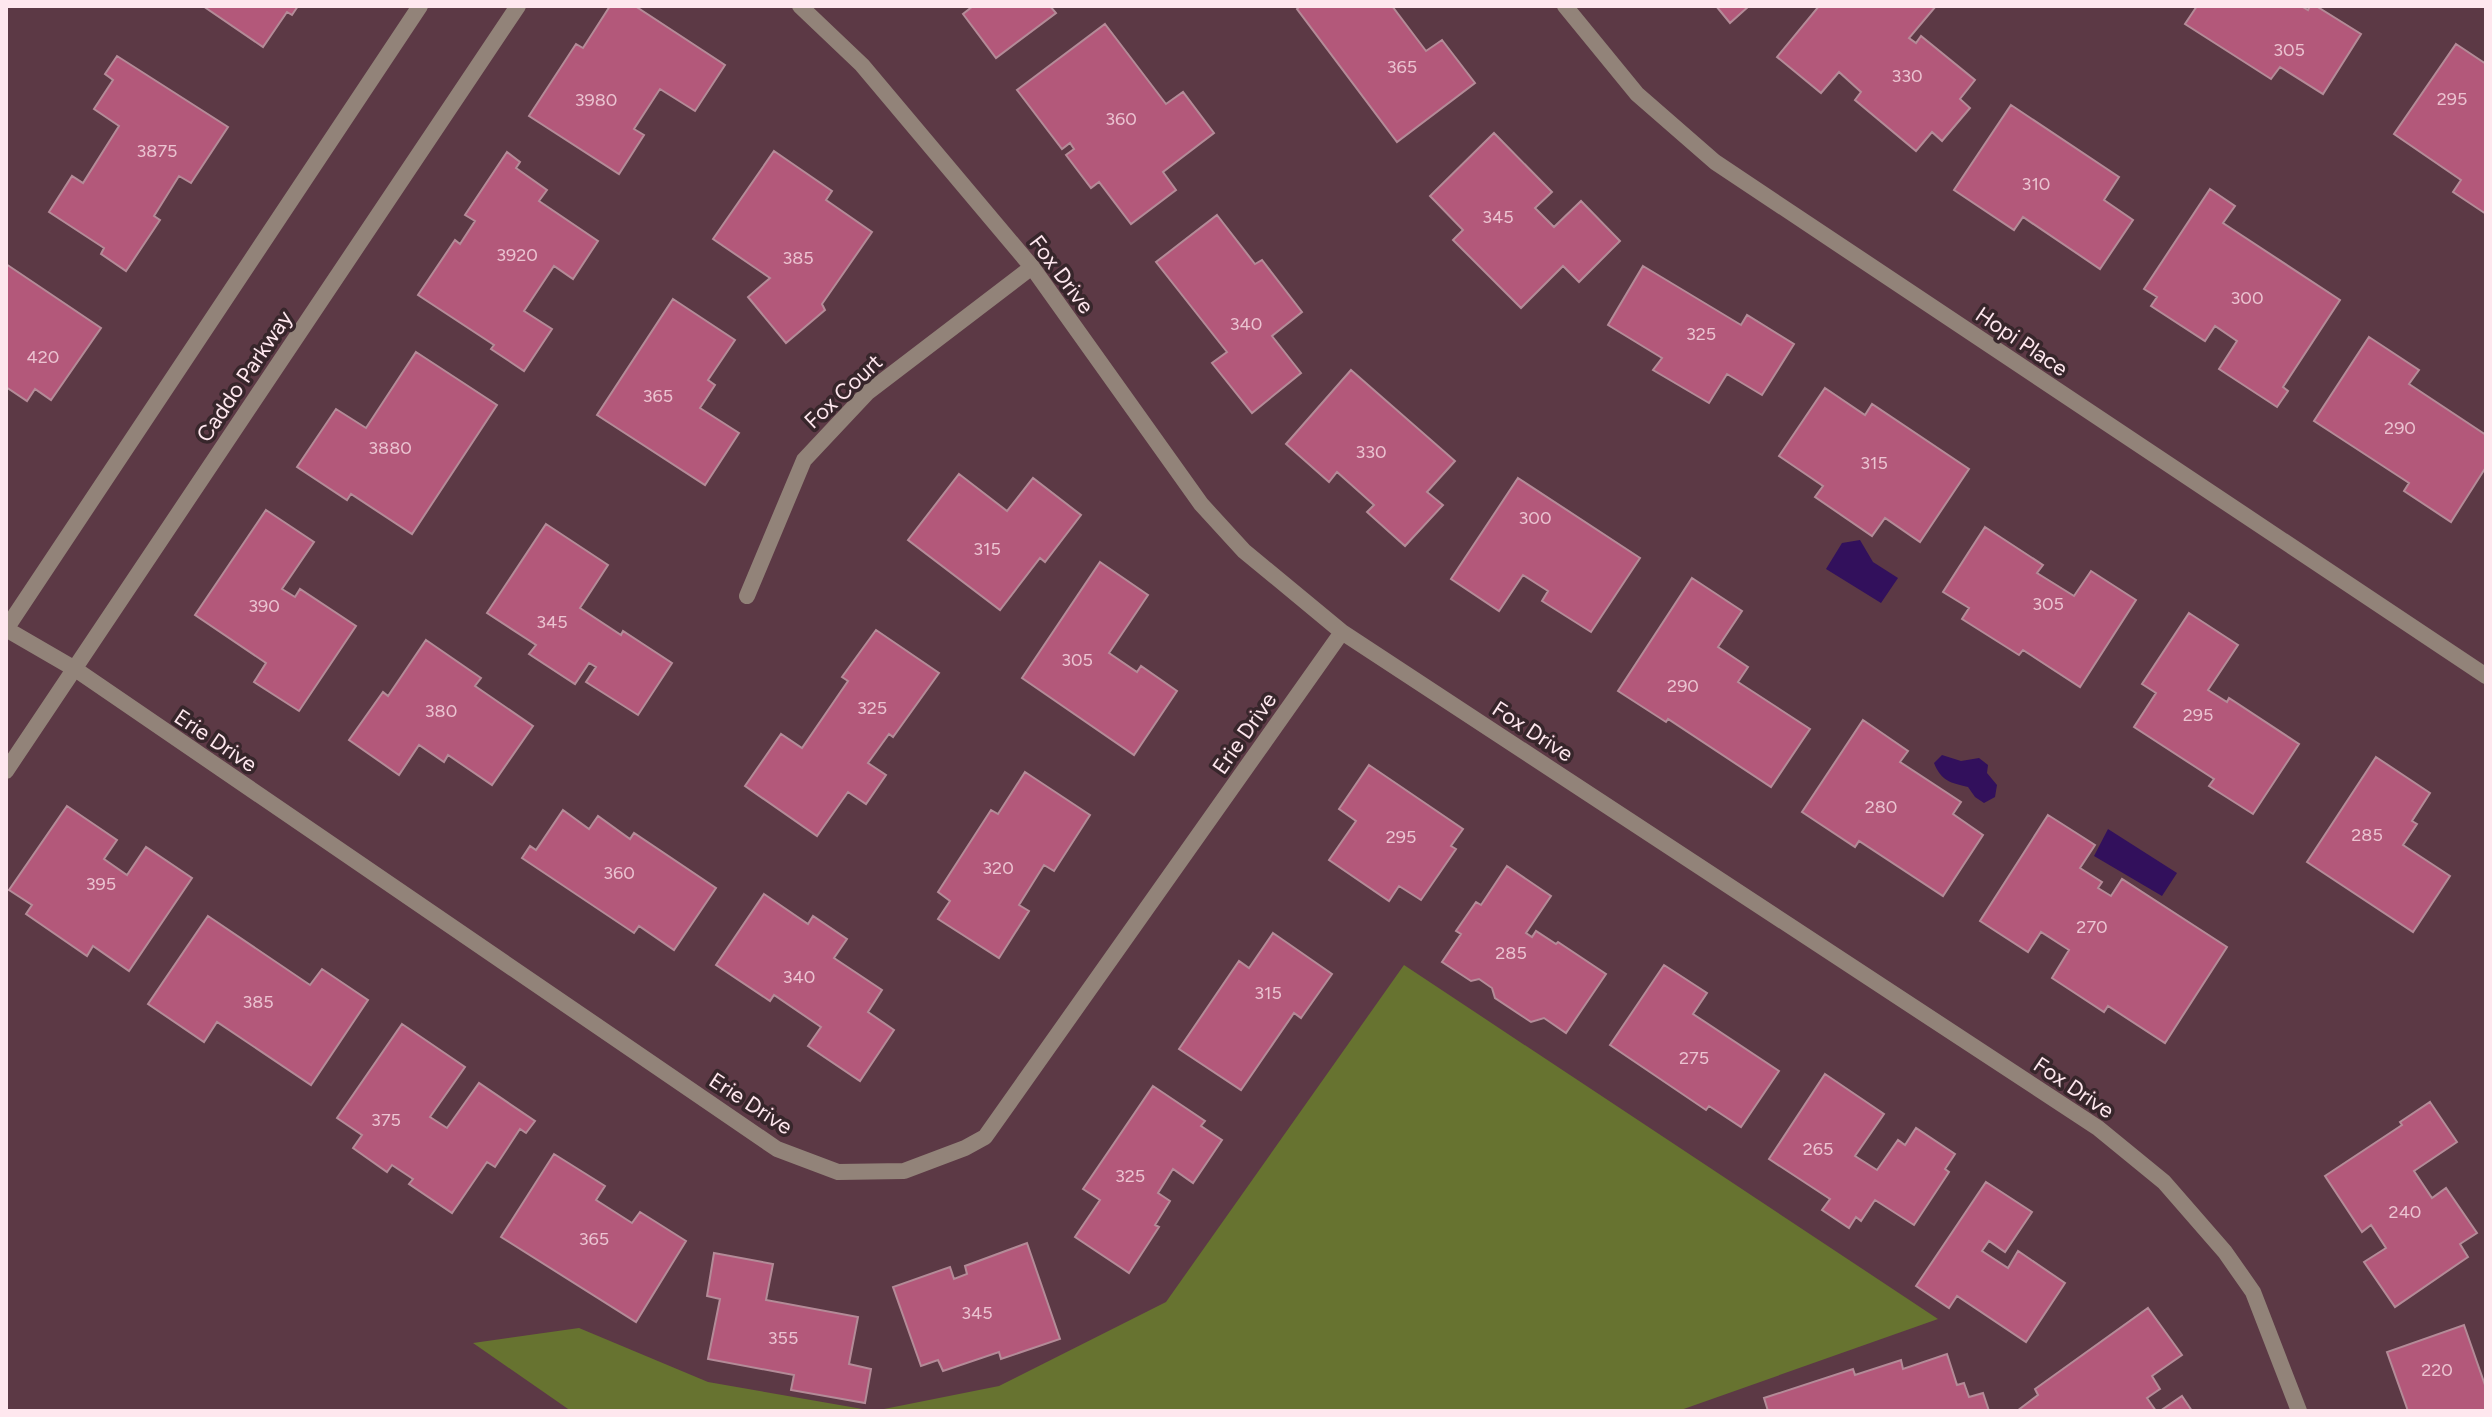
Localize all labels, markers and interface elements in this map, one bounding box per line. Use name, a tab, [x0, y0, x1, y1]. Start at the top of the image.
house number: 305	[2273, 39, 2305, 61]
house number: 365	[1387, 56, 1417, 78]
house number: 330	[1891, 65, 1923, 87]
house number: 295	[2437, 88, 2467, 110]
house number: 3980	[575, 89, 617, 111]
house number: 360	[1105, 108, 1137, 130]
house number: 3875	[137, 140, 177, 162]
house number: 310	[2022, 173, 2050, 195]
house number: 345	[1482, 206, 1514, 228]
street label: Fox Drive	[1023, 230, 1100, 319]
house number: 3920	[496, 244, 538, 266]
house number: 385	[782, 247, 814, 269]
house number: 300	[2231, 287, 2263, 309]
street label: Hopi Place	[1970, 301, 2073, 382]
street label: Caddo Parkway	[191, 305, 298, 447]
house number: 340	[1230, 313, 1262, 335]
house number: 325	[1686, 323, 1716, 345]
house number: 420	[27, 346, 59, 368]
street label: Fox Court	[799, 348, 888, 434]
house number: 365	[643, 385, 673, 407]
house number: 290	[2384, 417, 2416, 439]
house number: 3880	[368, 437, 412, 459]
house number: 330	[1355, 441, 1387, 463]
house number: 315	[1860, 452, 1888, 474]
house number: 300	[1519, 507, 1551, 529]
house number: 315	[973, 538, 1001, 560]
house number: 305	[2032, 593, 2064, 615]
house number: 390	[248, 595, 280, 617]
house number: 345	[536, 611, 568, 633]
house number: 305	[1061, 649, 1093, 671]
house number: 290	[1667, 675, 1699, 697]
street label: Erie Drive	[1206, 687, 1282, 779]
street label: Fox Drive	[1487, 695, 1578, 768]
house number: 325	[857, 697, 887, 719]
house number: 380	[425, 700, 457, 722]
street label: Erie Drive	[169, 703, 262, 778]
house number: 295	[2183, 704, 2213, 726]
house number: 280	[1865, 796, 1897, 818]
house number: 285	[2351, 824, 2383, 846]
house number: 295	[1386, 826, 1416, 848]
house number: 320	[982, 857, 1014, 879]
house number: 360	[603, 862, 635, 884]
house number: 395	[86, 873, 116, 895]
house number: 270	[2076, 916, 2108, 938]
house number: 285	[1495, 942, 1527, 964]
house number: 340	[783, 966, 815, 988]
house number: 315	[1254, 982, 1282, 1004]
house number: 385	[242, 991, 274, 1013]
house number: 275	[1679, 1047, 1709, 1069]
street label: Fox Drive	[2028, 1051, 2119, 1124]
street label: Erie Drive	[704, 1067, 797, 1140]
house number: 375	[371, 1109, 401, 1131]
house number: 265	[1803, 1138, 1833, 1160]
house number: 325	[1115, 1165, 1145, 1187]
house number: 240	[2389, 1201, 2421, 1223]
house number: 365	[579, 1228, 609, 1250]
house number: 345	[961, 1302, 993, 1324]
house number: 355	[768, 1327, 798, 1349]
house number: 220	[2421, 1359, 2453, 1381]

